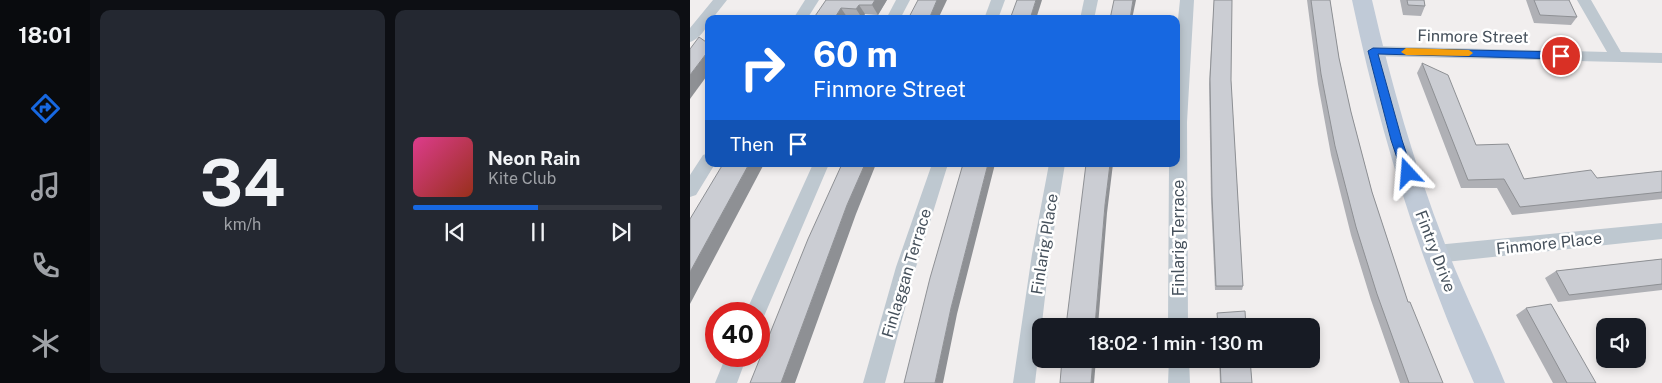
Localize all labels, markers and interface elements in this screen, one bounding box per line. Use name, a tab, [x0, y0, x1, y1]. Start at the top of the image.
text: 18:01	[18, 22, 72, 48]
street label: Finmore Street	[1417, 26, 1529, 47]
text: 60 m	[813, 34, 898, 75]
icon: right	[730, 35, 795, 100]
pin	[1540, 35, 1582, 77]
icon: arrive	[1547, 42, 1575, 70]
text: Finmore Street	[813, 76, 966, 102]
icon: directions	[28, 91, 63, 126]
icon: arrive	[784, 130, 812, 158]
text: Then	[730, 133, 774, 155]
text: 34	[200, 144, 285, 221]
position arrow	[1381, 146, 1433, 198]
text: Neon Rain	[488, 147, 580, 169]
icon: music	[28, 169, 63, 204]
text: Kite Club	[488, 169, 556, 188]
street label: Finlarig Terrace	[1169, 180, 1188, 296]
street label: Finlarig Place	[1027, 192, 1062, 296]
street label: Finlaggan Terrace	[878, 206, 935, 340]
street label: Fintry Drive	[1411, 208, 1460, 295]
text: km/h	[224, 215, 261, 234]
icon: previous	[441, 218, 469, 246]
icon: pause	[524, 218, 552, 246]
icon: next	[607, 218, 635, 246]
street label: Finmore Place	[1495, 229, 1603, 258]
icon: phone	[28, 248, 63, 283]
speed limit sign: 40	[705, 302, 770, 367]
map controls	[1596, 318, 1646, 368]
button: sound	[1596, 318, 1646, 368]
icon: climate	[28, 326, 63, 361]
text: 18:02 · 1 min · 130 m	[1089, 332, 1263, 354]

